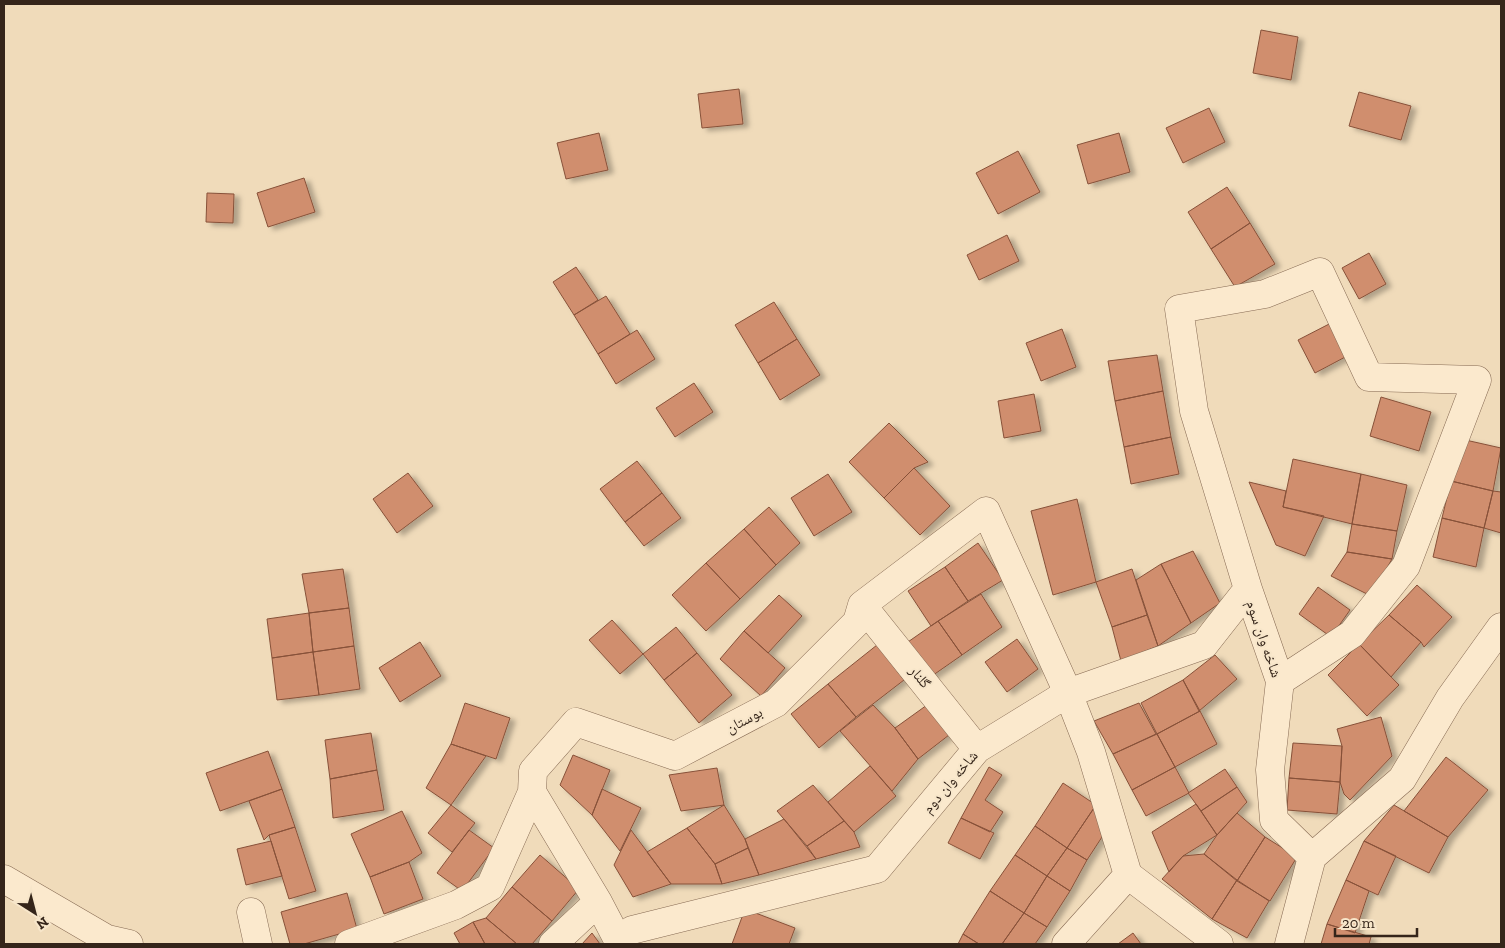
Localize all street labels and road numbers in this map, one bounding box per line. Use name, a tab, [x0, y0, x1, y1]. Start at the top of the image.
street label: شاخه وان سوم	[1241, 598, 1286, 680]
street label: گلنار	[905, 661, 935, 692]
street label: بوستان	[723, 703, 766, 738]
street label: شاخه وان دوم	[918, 747, 982, 818]

